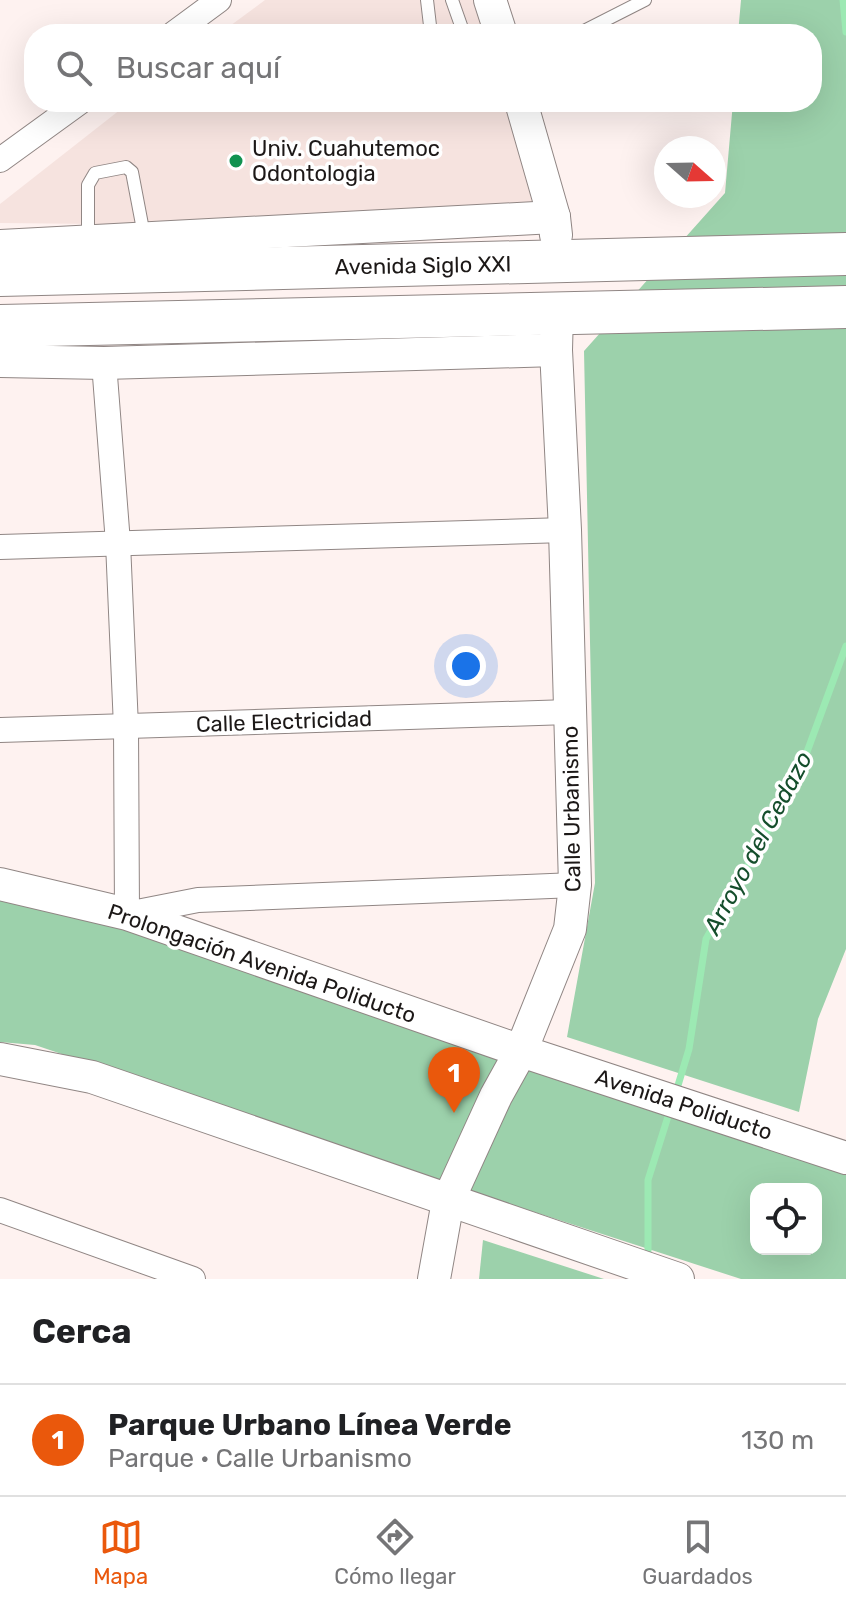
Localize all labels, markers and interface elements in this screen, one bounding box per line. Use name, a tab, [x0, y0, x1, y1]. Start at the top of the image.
search box	[24, 24, 822, 112]
icon: search	[52, 46, 96, 90]
text: Buscar aquí	[116, 50, 280, 86]
place label: Univ. Cuahutemoc Odontologia	[252, 135, 440, 187]
north arrow	[654, 136, 726, 208]
marker: Univ. Cuahutemoc Odontologia	[227, 152, 245, 170]
street label: Avenida Siglo XXI	[334, 250, 512, 281]
your location	[446, 646, 486, 686]
street label: Calle Electricidad	[195, 705, 373, 738]
street label: Calle Urbanismo	[557, 726, 586, 892]
water label: Arroyo del Cedazo	[697, 747, 818, 941]
street label: Prolongación Avenida Poliducto	[104, 898, 419, 1029]
pin: 1	[428, 1047, 480, 1113]
street label: Avenida Poliducto	[592, 1063, 776, 1146]
map controls	[750, 1183, 822, 1255]
button: locate	[750, 1183, 822, 1255]
text: Cerca	[32, 1311, 131, 1352]
text: Parque Urbano Línea Verde	[108, 1407, 512, 1443]
text: 1	[52, 1425, 64, 1456]
text: 130 m	[741, 1425, 814, 1456]
text: Parque · Calle Urbanismo	[108, 1443, 412, 1474]
tab: Mapa	[93, 1515, 148, 1590]
tab: Cómo llegar	[334, 1515, 456, 1590]
tab: Guardados	[642, 1515, 753, 1590]

